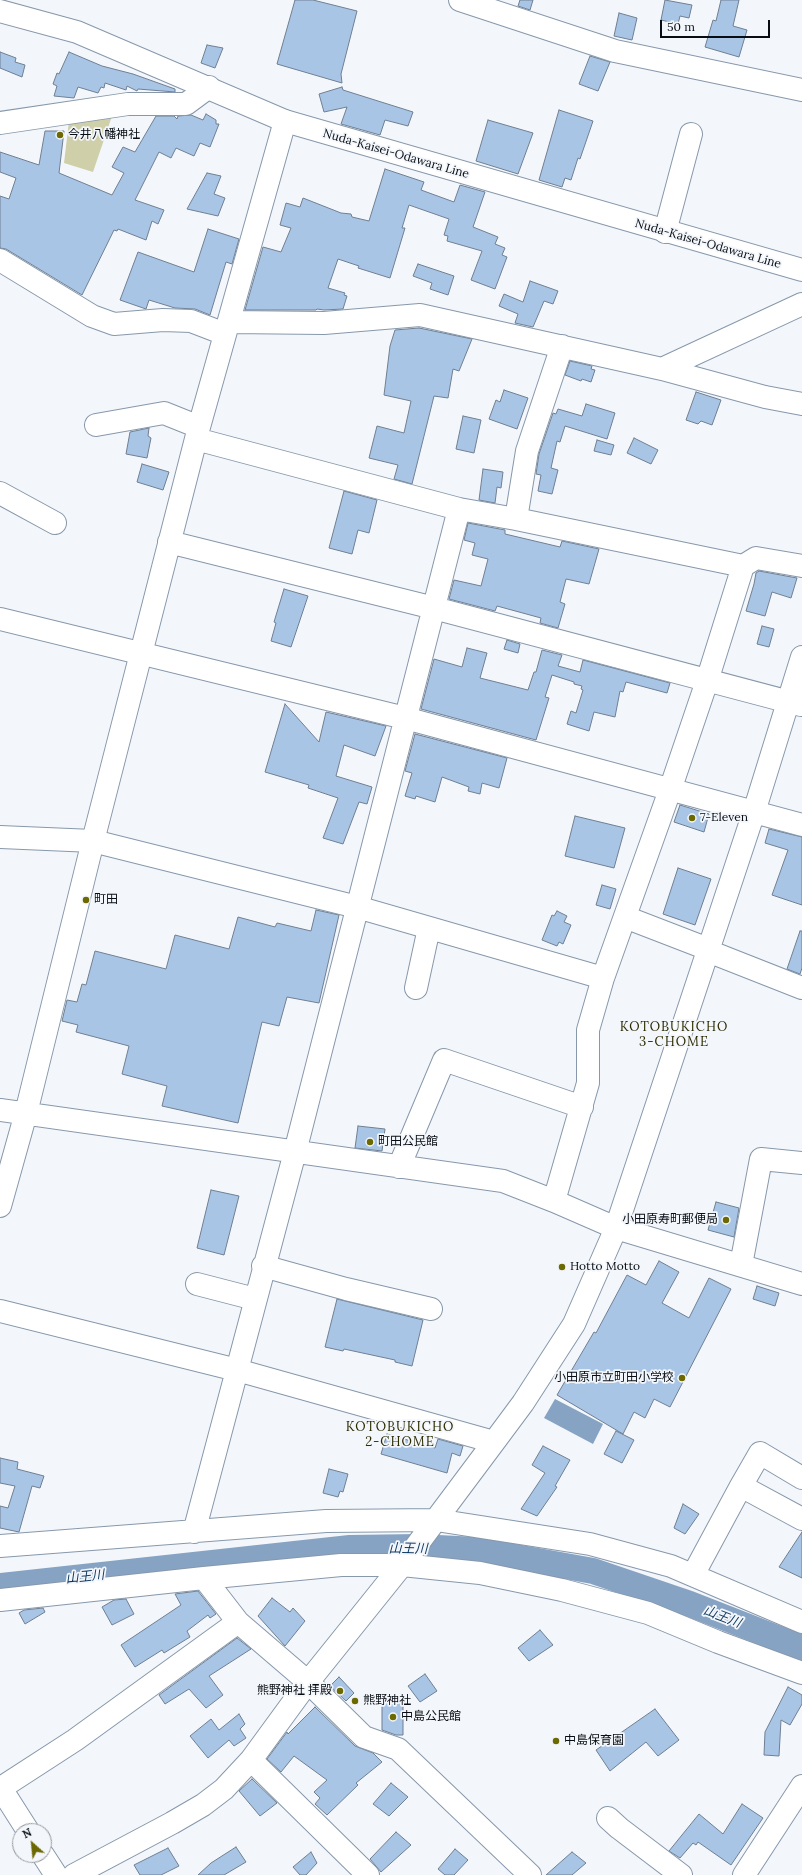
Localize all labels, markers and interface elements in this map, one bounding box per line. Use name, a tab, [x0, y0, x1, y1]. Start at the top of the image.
scale bar	[662, 12, 772, 38]
text: 50 m	[667, 19, 695, 34]
street label: Nuda-Kaisei-Odawara Line	[321, 126, 471, 182]
place label: 今井八幡神社	[68, 128, 140, 142]
marker: 今井八幡神社	[55, 130, 65, 140]
street label: Nuda-Kaisei-Odawara Line	[633, 216, 783, 272]
place label: 7-Eleven	[700, 811, 748, 825]
marker: 7-Eleven	[687, 813, 697, 823]
place label: 町田	[94, 893, 118, 907]
marker: 町田	[81, 895, 91, 905]
district label: KOTOBUKICHO 3-CHOME	[620, 1019, 728, 1050]
place label: 町田公民館	[378, 1135, 438, 1149]
marker: 町田公民館	[365, 1137, 375, 1147]
place label: 小田原寿町郵便局	[622, 1213, 718, 1227]
marker: 小田原寿町郵便局	[721, 1215, 731, 1225]
place label: Hotto Motto	[570, 1260, 640, 1274]
marker: Hotto Motto	[557, 1262, 567, 1272]
place label: 小田原市立町田小学校	[554, 1371, 674, 1385]
marker: 小田原市立町田小学校	[677, 1373, 687, 1383]
district label: KOTOBUKICHO 2-CHOME	[346, 1419, 454, 1450]
water label: 山王川	[388, 1541, 428, 1557]
water label: 山王川	[65, 1567, 105, 1587]
water label: 山王川	[701, 1603, 743, 1631]
place label: 熊野神社 拝殿	[257, 1684, 332, 1698]
marker: 熊野神社 拝殿	[335, 1686, 345, 1696]
place label: 熊野神社	[363, 1694, 411, 1708]
marker: 熊野神社	[350, 1696, 360, 1706]
place label: 中島公民館	[401, 1710, 461, 1724]
marker: 中島公民館	[388, 1712, 398, 1722]
place label: 中島保育園	[564, 1734, 624, 1748]
marker: 中島保育園	[551, 1736, 561, 1746]
north arrow	[12, 1823, 52, 1863]
text: N	[20, 1825, 34, 1841]

